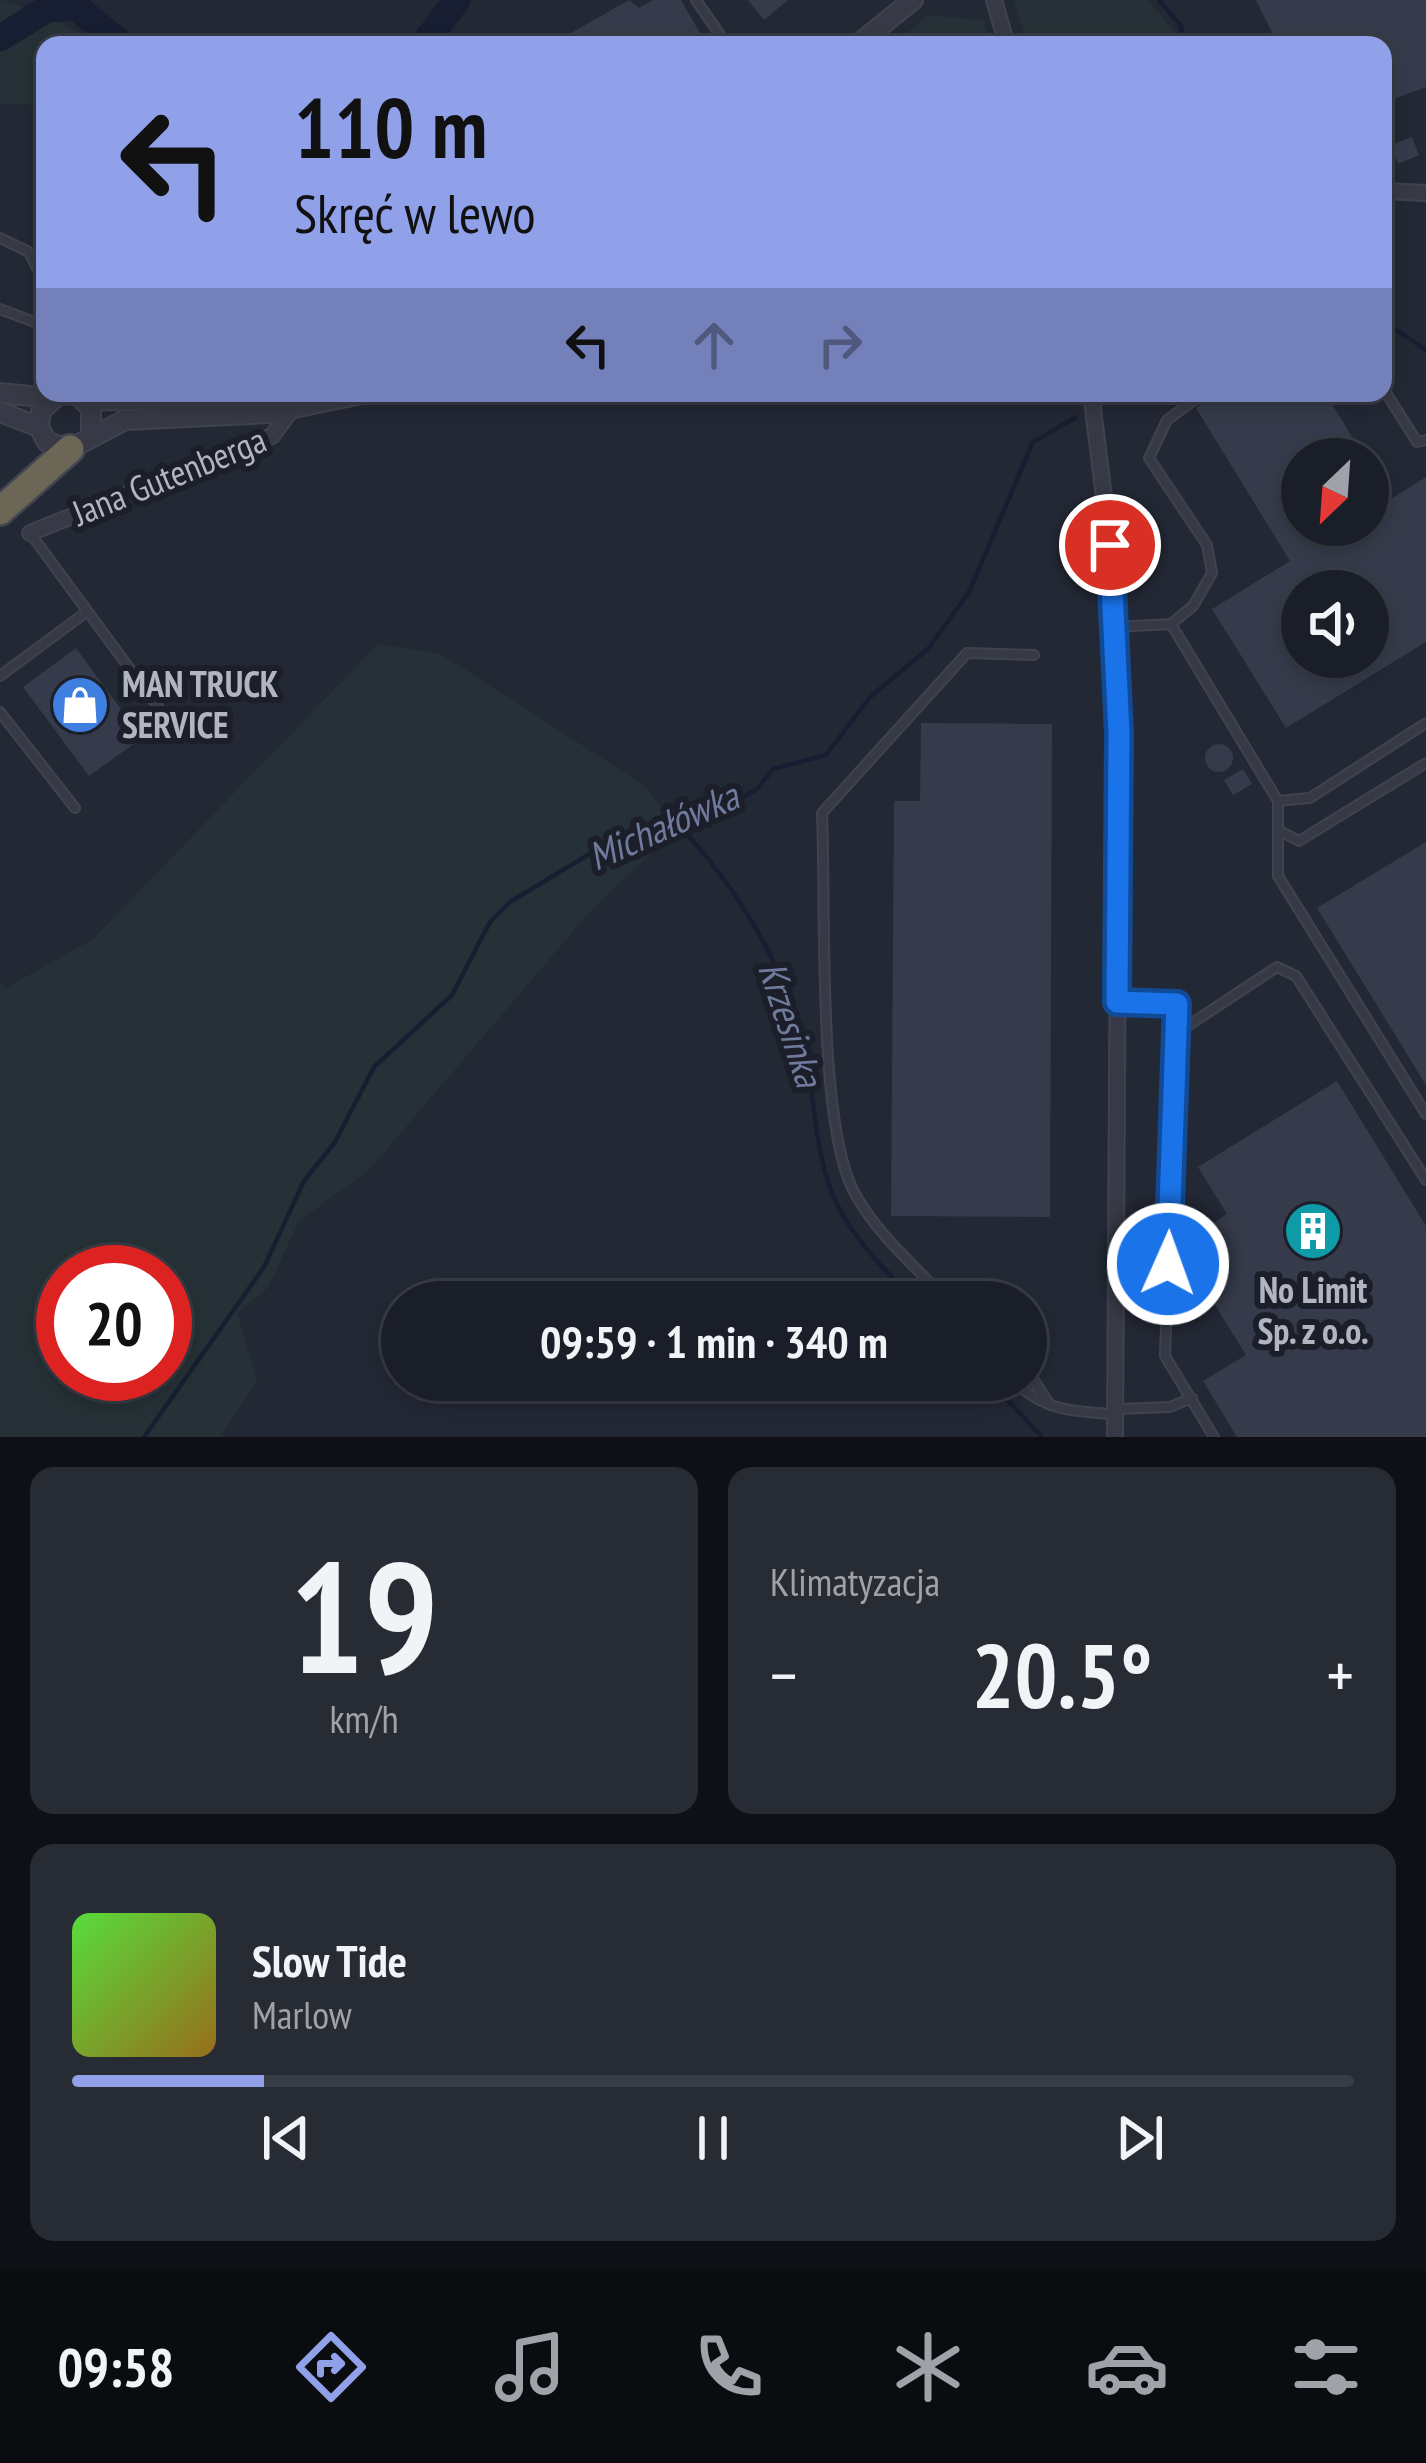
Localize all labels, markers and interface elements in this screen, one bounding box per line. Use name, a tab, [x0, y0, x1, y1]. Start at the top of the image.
text: 110 m	[294, 72, 487, 181]
icon: left	[96, 84, 252, 240]
text: Skręć w lewo	[294, 178, 536, 248]
icon: left	[555, 312, 621, 378]
icon: ahead	[681, 312, 747, 378]
icon: right	[807, 312, 873, 378]
street label: Jana Gutenberga	[64, 415, 273, 536]
north arrow	[1281, 438, 1389, 546]
map controls	[1281, 438, 1389, 678]
pin	[1059, 494, 1161, 596]
icon: arrive	[1077, 512, 1143, 578]
button: sound	[1281, 570, 1389, 678]
place label: MAN TRUCK SERVICE	[122, 660, 279, 748]
shop icon: MAN TRUCK SERVICE	[49, 674, 111, 736]
water label: Michałówka	[580, 769, 748, 881]
water label: Krzesinka	[747, 955, 836, 1095]
building icon: No Limit Sp. z o.o.	[1282, 1200, 1344, 1262]
position arrow	[1105, 1201, 1231, 1327]
speed limit sign: 20	[36, 1245, 192, 1401]
place label: No Limit Sp. z o.o.	[1257, 1266, 1369, 1354]
text: 09:59 · 1 min · 340 m	[540, 1312, 888, 1370]
text: 19	[289, 1514, 439, 1716]
text: Klimatyzacja	[770, 1556, 940, 1607]
text: 20.5°	[972, 1616, 1152, 1733]
text: −	[770, 1632, 797, 1717]
text: +	[1327, 1632, 1354, 1717]
text: km/h	[329, 1693, 399, 1744]
text: Slow Tide	[252, 1931, 407, 1989]
text: Marlow	[252, 1989, 352, 2040]
icon: previous	[253, 2105, 319, 2171]
icon: pause	[680, 2105, 746, 2171]
icon: next	[1107, 2105, 1173, 2171]
icon: directions	[289, 2325, 373, 2409]
icon: music	[488, 2325, 572, 2409]
icon: phone	[687, 2325, 771, 2409]
icon: climate	[886, 2325, 970, 2409]
icon: car	[1085, 2325, 1169, 2409]
icon: filters	[1284, 2325, 1368, 2409]
text: 09:58	[58, 2332, 174, 2402]

